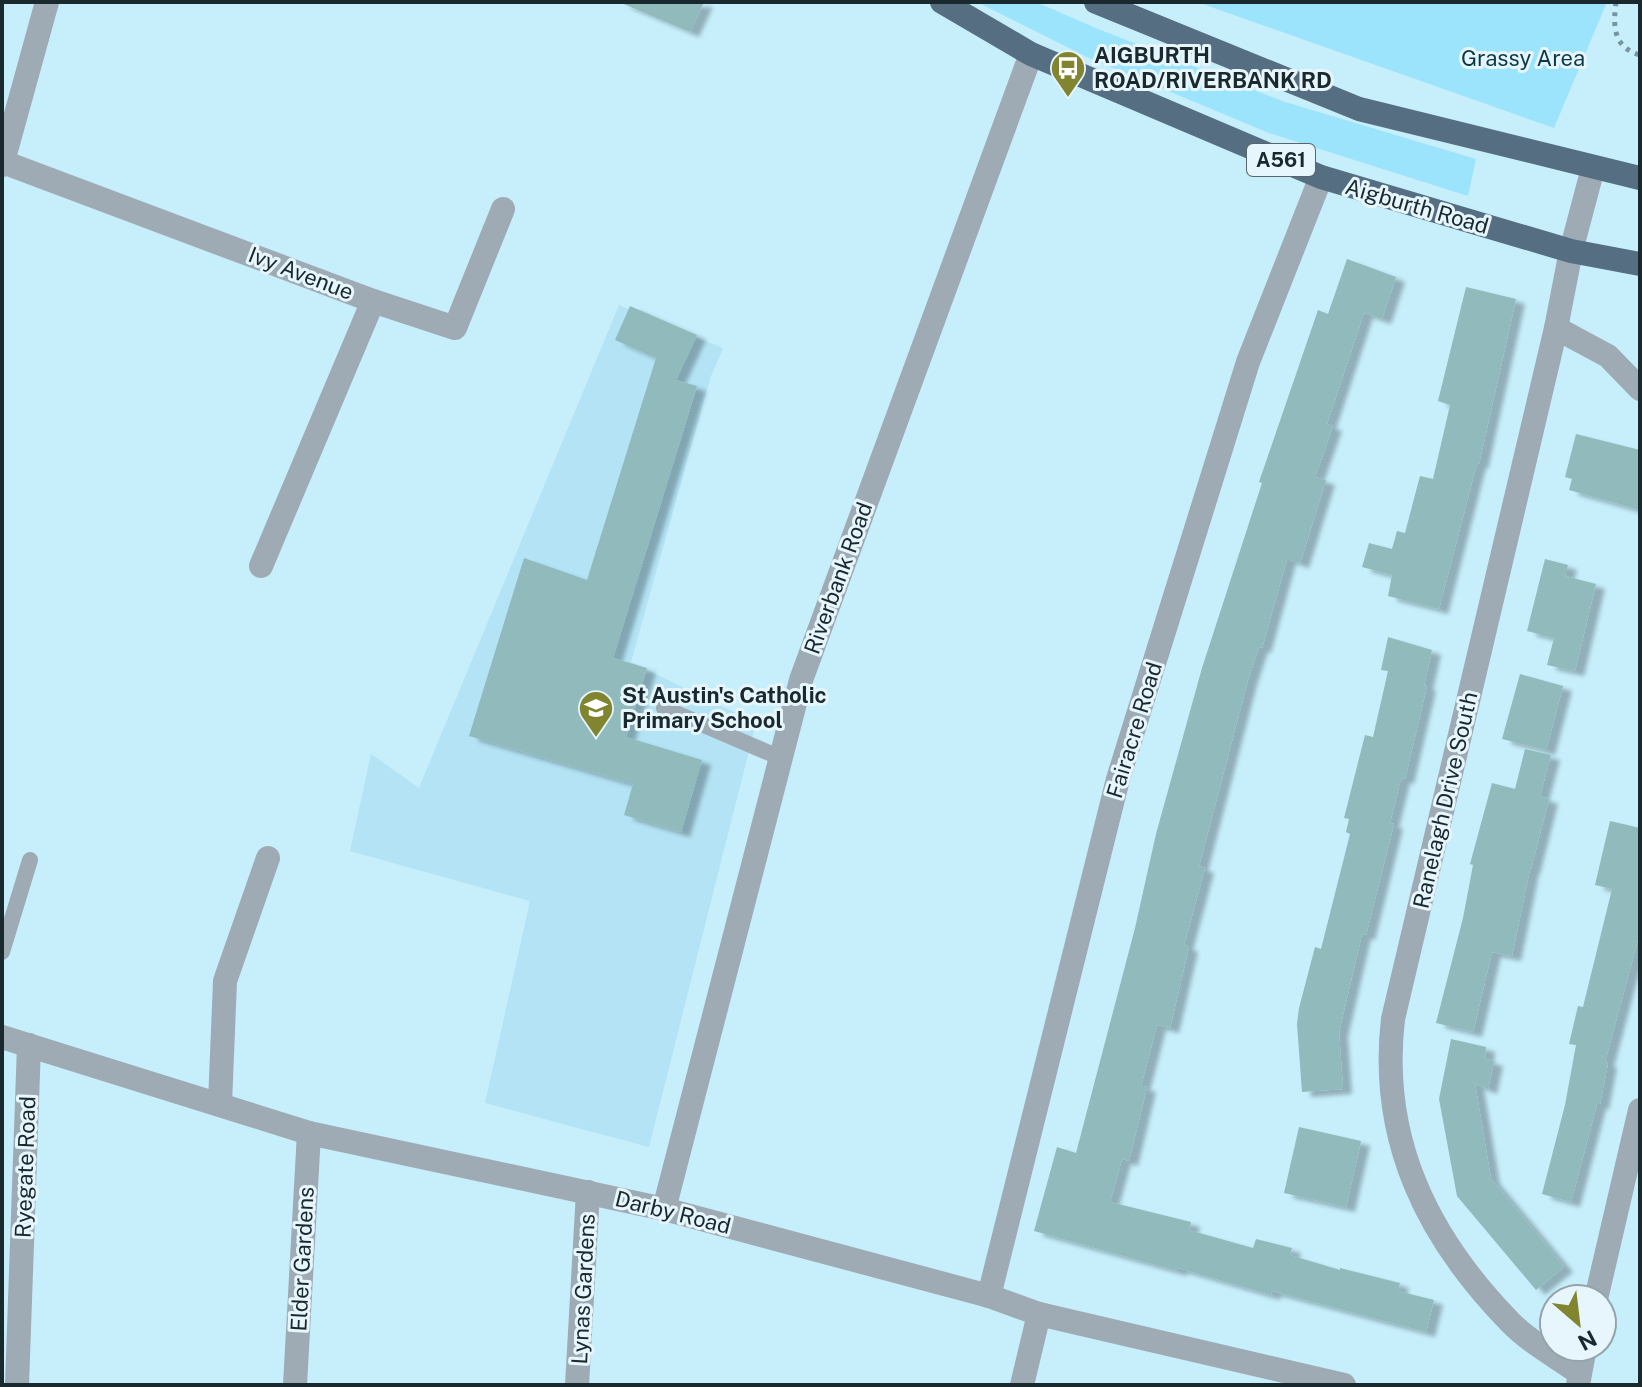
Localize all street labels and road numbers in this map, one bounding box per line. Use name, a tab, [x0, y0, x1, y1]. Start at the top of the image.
road number: A561	[1247, 144, 1315, 176]
street label: Aigburth Road	[1342, 173, 1492, 239]
street label: Ivy Avenue	[245, 241, 357, 305]
street label: Riverbank Road	[798, 498, 878, 658]
street label: Fairacre Road	[1101, 659, 1167, 801]
street label: Ranelagh Drive South	[1407, 689, 1483, 911]
street label: Ryegate Road	[10, 1096, 40, 1238]
street label: Darby Road	[613, 1185, 733, 1239]
street label: Elder Gardens	[285, 1186, 319, 1332]
street label: Lynas Gardens	[566, 1213, 600, 1365]

